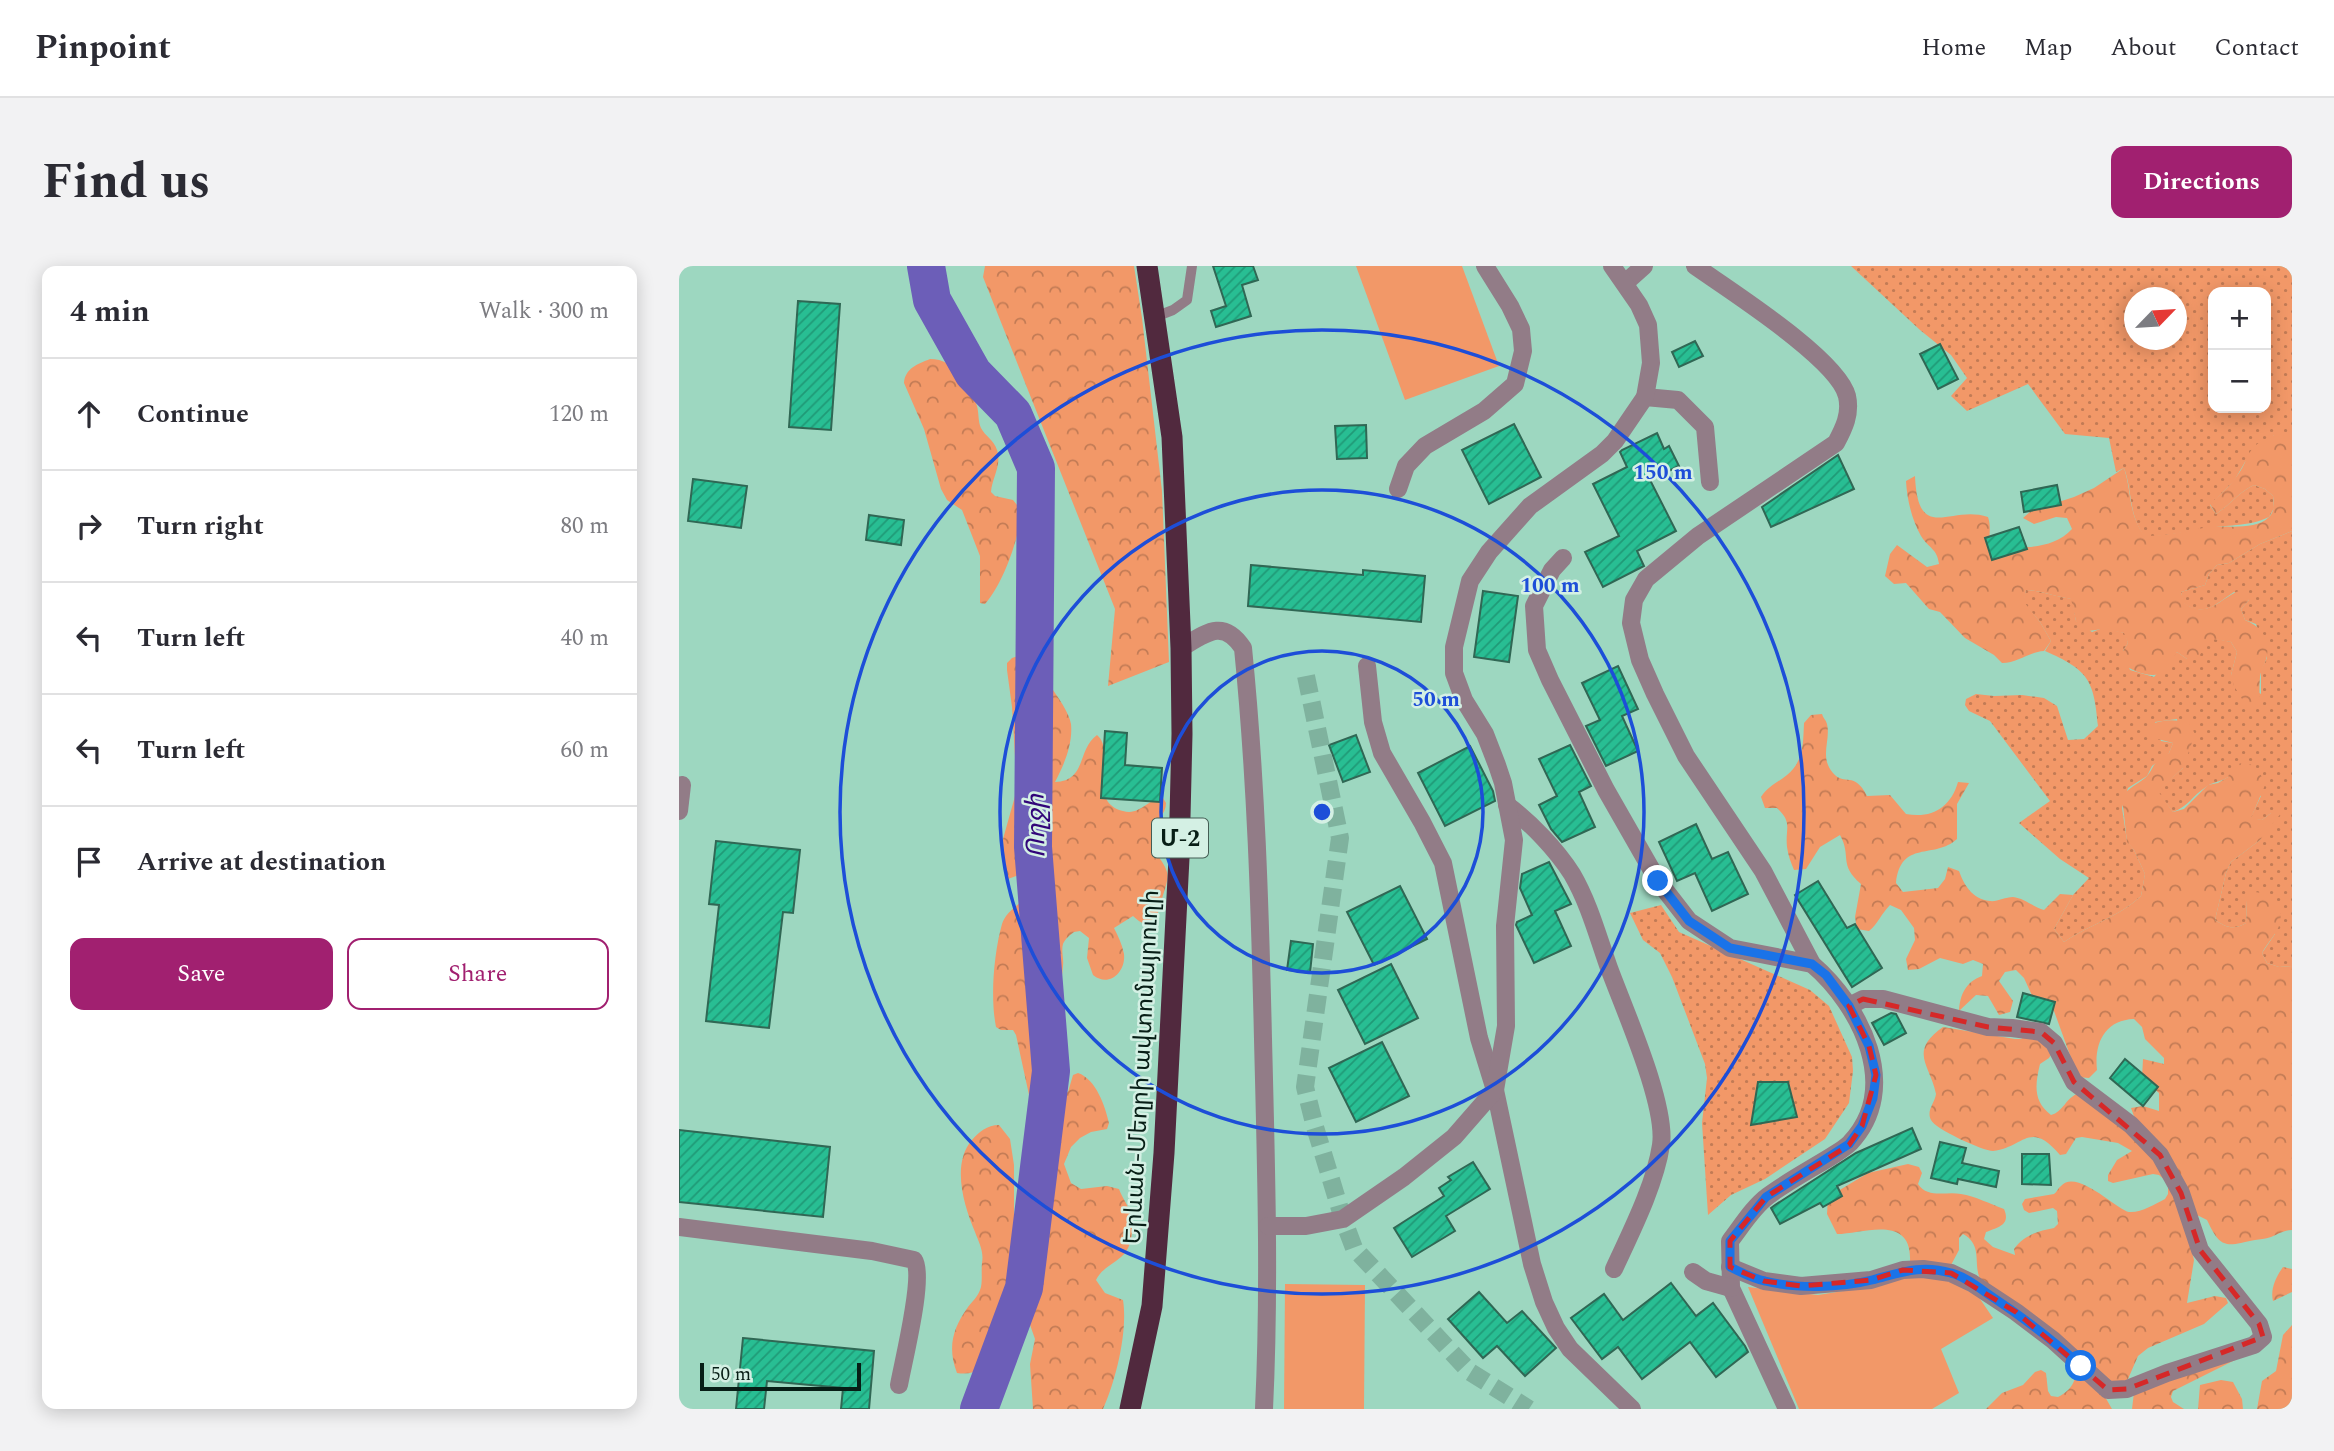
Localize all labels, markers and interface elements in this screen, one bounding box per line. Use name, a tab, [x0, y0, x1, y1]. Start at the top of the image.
text: Pinpoint	[35, 23, 171, 73]
text: Home	[1921, 30, 1986, 66]
text: Map	[2024, 30, 2072, 66]
text: About	[2110, 30, 2176, 66]
text: Contact	[2214, 30, 2299, 66]
text: Find us	[42, 145, 210, 220]
button: Directions	[2111, 146, 2292, 218]
north arrow	[2124, 287, 2187, 350]
map controls	[2208, 287, 2271, 413]
button: +	[2208, 287, 2271, 350]
text: 4 min	[70, 289, 150, 335]
text: Walk · 300 m	[479, 294, 609, 329]
button: −	[2208, 350, 2271, 413]
text: Continue	[137, 394, 249, 434]
icon: ahead	[70, 395, 108, 433]
text: 120 m	[549, 397, 609, 432]
text: 150 m	[1633, 457, 1693, 489]
text: Turn right	[137, 506, 264, 546]
icon: right	[70, 507, 108, 545]
text: 80 m	[560, 509, 609, 544]
text: 100 m	[1520, 570, 1580, 602]
text: Turn left	[137, 618, 245, 658]
icon: left	[70, 619, 108, 657]
text: 40 m	[560, 621, 609, 656]
text: 50 m	[1412, 684, 1460, 716]
text: Turn left	[137, 730, 245, 770]
icon: left	[70, 731, 108, 769]
text: 60 m	[560, 733, 609, 768]
water label: Ողջի	[1015, 793, 1057, 858]
centre of rings	[1310, 800, 1334, 824]
road number: Մ-2	[1152, 818, 1208, 858]
text: Arrive at destination	[137, 842, 386, 882]
icon: arrive	[70, 843, 108, 881]
route end	[1642, 865, 1673, 896]
street label: Երևան-Մեղրի ավտոմայրուղի	[1115, 889, 1169, 1245]
button: Save	[70, 938, 333, 1010]
button: Share	[347, 938, 609, 1010]
route start	[2065, 1350, 2096, 1381]
scale bar	[700, 1360, 861, 1392]
text: 50 m	[711, 1360, 751, 1389]

